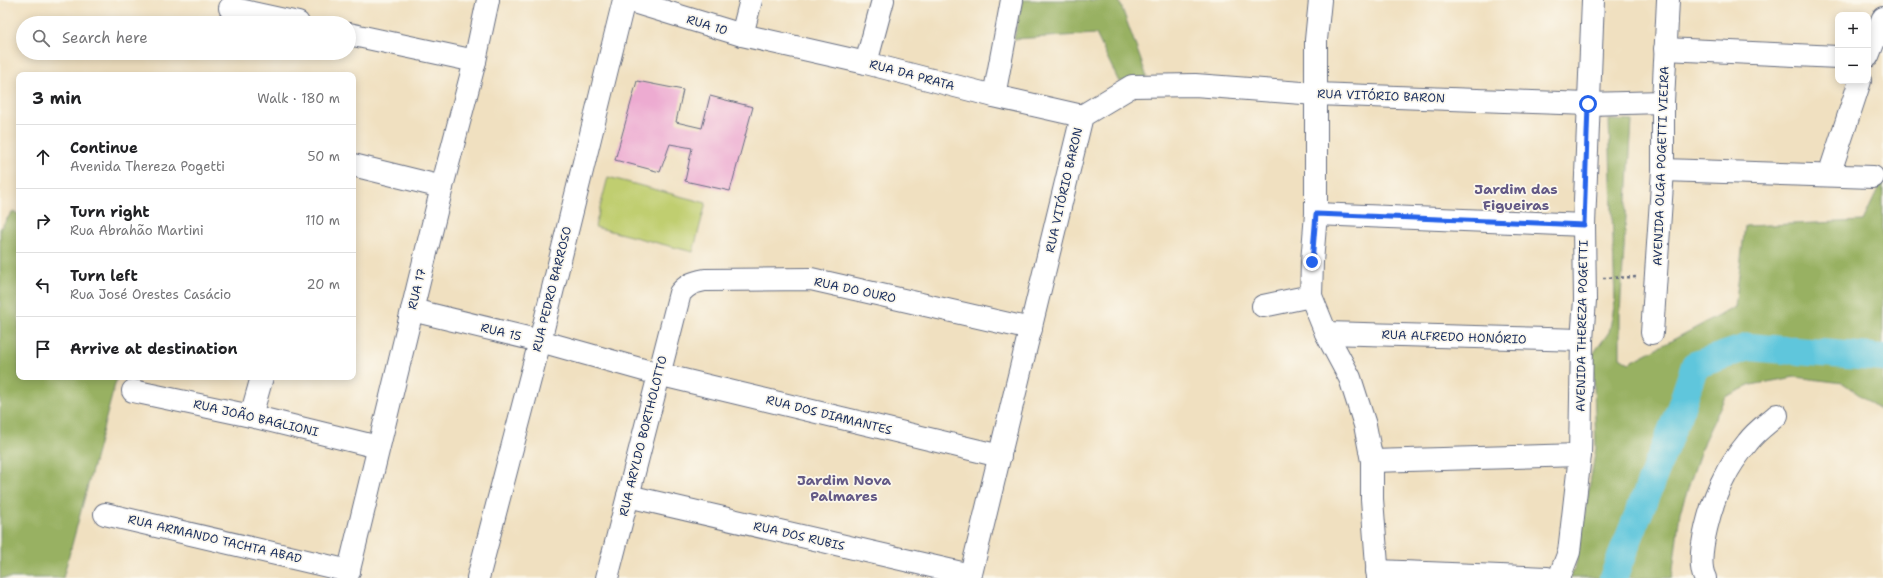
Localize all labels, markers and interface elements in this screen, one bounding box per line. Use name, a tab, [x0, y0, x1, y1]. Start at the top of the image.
street label: RUA 10	[684, 11, 730, 39]
map controls	[1835, 12, 1871, 84]
button: +	[1835, 12, 1871, 48]
search box	[16, 16, 356, 60]
icon: search	[30, 27, 52, 49]
text: Search here	[62, 28, 148, 48]
button: −	[1835, 48, 1871, 84]
street label: RUA DA PRATA	[868, 56, 957, 94]
street label: AVENIDA OLGA POGETTI VIEIRA	[1650, 66, 1672, 266]
street label: RUA VITÓRIO BARON	[1317, 86, 1445, 106]
text: 3 min	[32, 87, 82, 109]
text: Walk · 180 m	[257, 90, 340, 107]
route start	[1579, 95, 1597, 113]
street label: RUA VITÓRIO BARON	[1042, 126, 1086, 254]
text: Continue	[70, 138, 138, 158]
icon: ahead	[32, 146, 54, 168]
text: 50 m	[307, 148, 340, 165]
text: Avenida Thereza Pogetti	[70, 158, 225, 175]
district label: Jardim das Figueiras	[1474, 180, 1558, 214]
text: Turn right	[70, 202, 150, 222]
icon: right	[32, 210, 54, 232]
text: 110 m	[305, 212, 340, 229]
text: Rua Abrahão Martini	[70, 222, 204, 239]
street label: RUA PEDRO BARROSO	[529, 225, 575, 353]
street label: AVENIDA THEREZA POGETTI	[1573, 240, 1592, 412]
route end	[1303, 253, 1321, 271]
text: Turn left	[70, 266, 138, 286]
street label: RUA 17	[404, 267, 430, 311]
icon: left	[32, 274, 54, 296]
street label: RUA DO OURO	[813, 274, 897, 306]
text: 20 m	[307, 276, 340, 293]
text: Rua José Orestes Casácio	[70, 286, 231, 303]
street label: RUA 15	[479, 319, 523, 345]
street label: RUA ALFREDO HONÓRIO	[1381, 326, 1527, 348]
icon: arrive	[32, 338, 54, 360]
text: Arrive at destination	[70, 339, 238, 359]
street label: RUA ARYLDO BORTHOLOTTO	[615, 354, 671, 518]
street label: RUA DOS DIAMANTES	[764, 392, 894, 438]
street label: RUA JOÃO BAGLIONI	[192, 396, 321, 440]
district label: Jardim Nova Palmares	[797, 471, 892, 505]
street label: RUA ARMANDO TACHTA ABAD	[126, 511, 304, 567]
street label: RUA DOS RUBIS	[752, 518, 846, 554]

